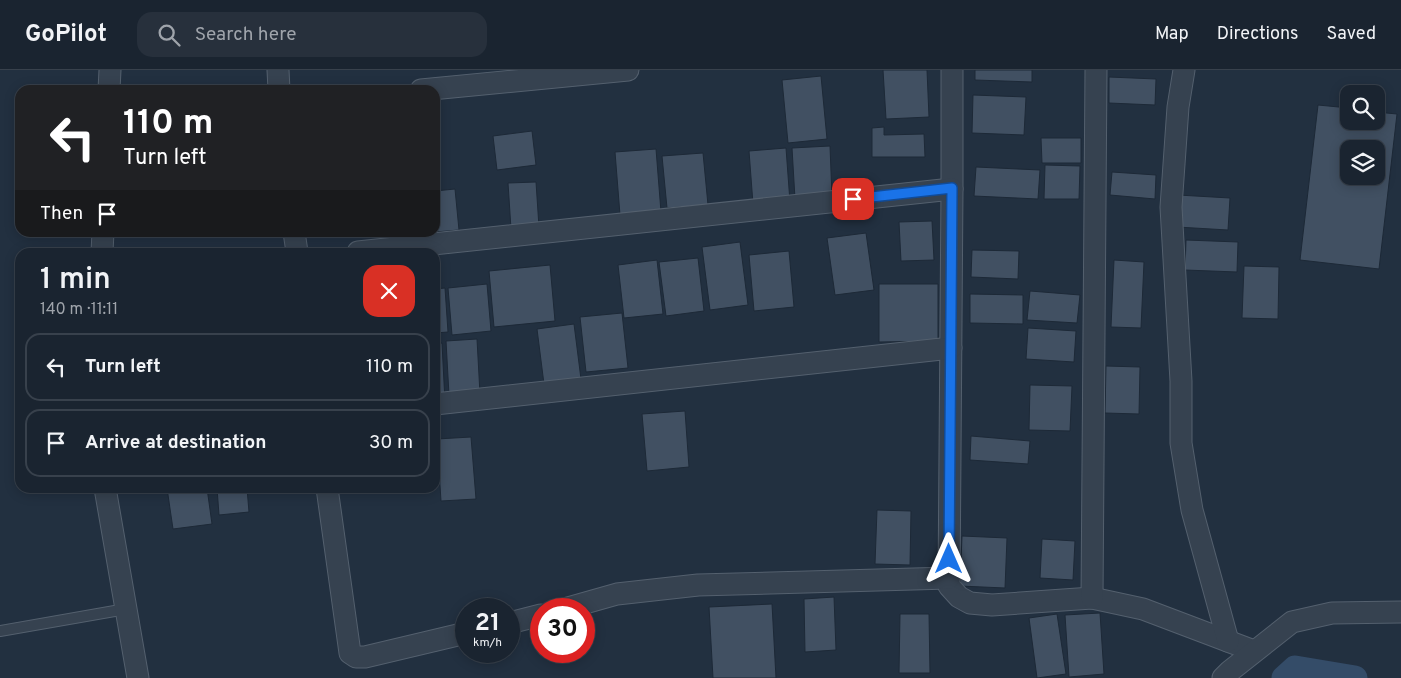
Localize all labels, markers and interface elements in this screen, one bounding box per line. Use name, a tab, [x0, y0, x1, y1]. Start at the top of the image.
search box	[137, 12, 487, 57]
text: GoPilot	[25, 20, 107, 50]
icon: search	[155, 21, 183, 49]
text: Search here	[195, 23, 296, 47]
text: Map	[1155, 23, 1189, 46]
text: Directions	[1217, 23, 1299, 46]
text: Saved	[1327, 23, 1376, 46]
map controls	[1340, 85, 1385, 185]
button: search	[1340, 85, 1385, 130]
text: 110 m	[123, 102, 213, 146]
icon: left	[40, 105, 105, 170]
button: layers	[1340, 140, 1385, 185]
text: Turn left	[123, 145, 206, 172]
pin	[832, 178, 874, 220]
icon: arrive	[839, 185, 867, 213]
icon: arrive	[93, 200, 121, 228]
text: Then	[40, 202, 83, 226]
text: 1 min	[40, 262, 111, 299]
button: close	[363, 265, 415, 317]
text: 140 m · 11:11	[40, 300, 118, 320]
icon: left	[42, 353, 70, 381]
text: Turn left	[85, 355, 161, 379]
text: 110 m	[366, 355, 413, 379]
icon: arrive	[42, 429, 70, 457]
text: Arrive at destination	[85, 431, 266, 455]
text: 30 m	[369, 431, 413, 455]
position arrow	[922, 532, 974, 584]
speed limit sign: 30	[530, 598, 595, 663]
text: 21	[475, 608, 500, 640]
text: km/h	[473, 635, 502, 651]

